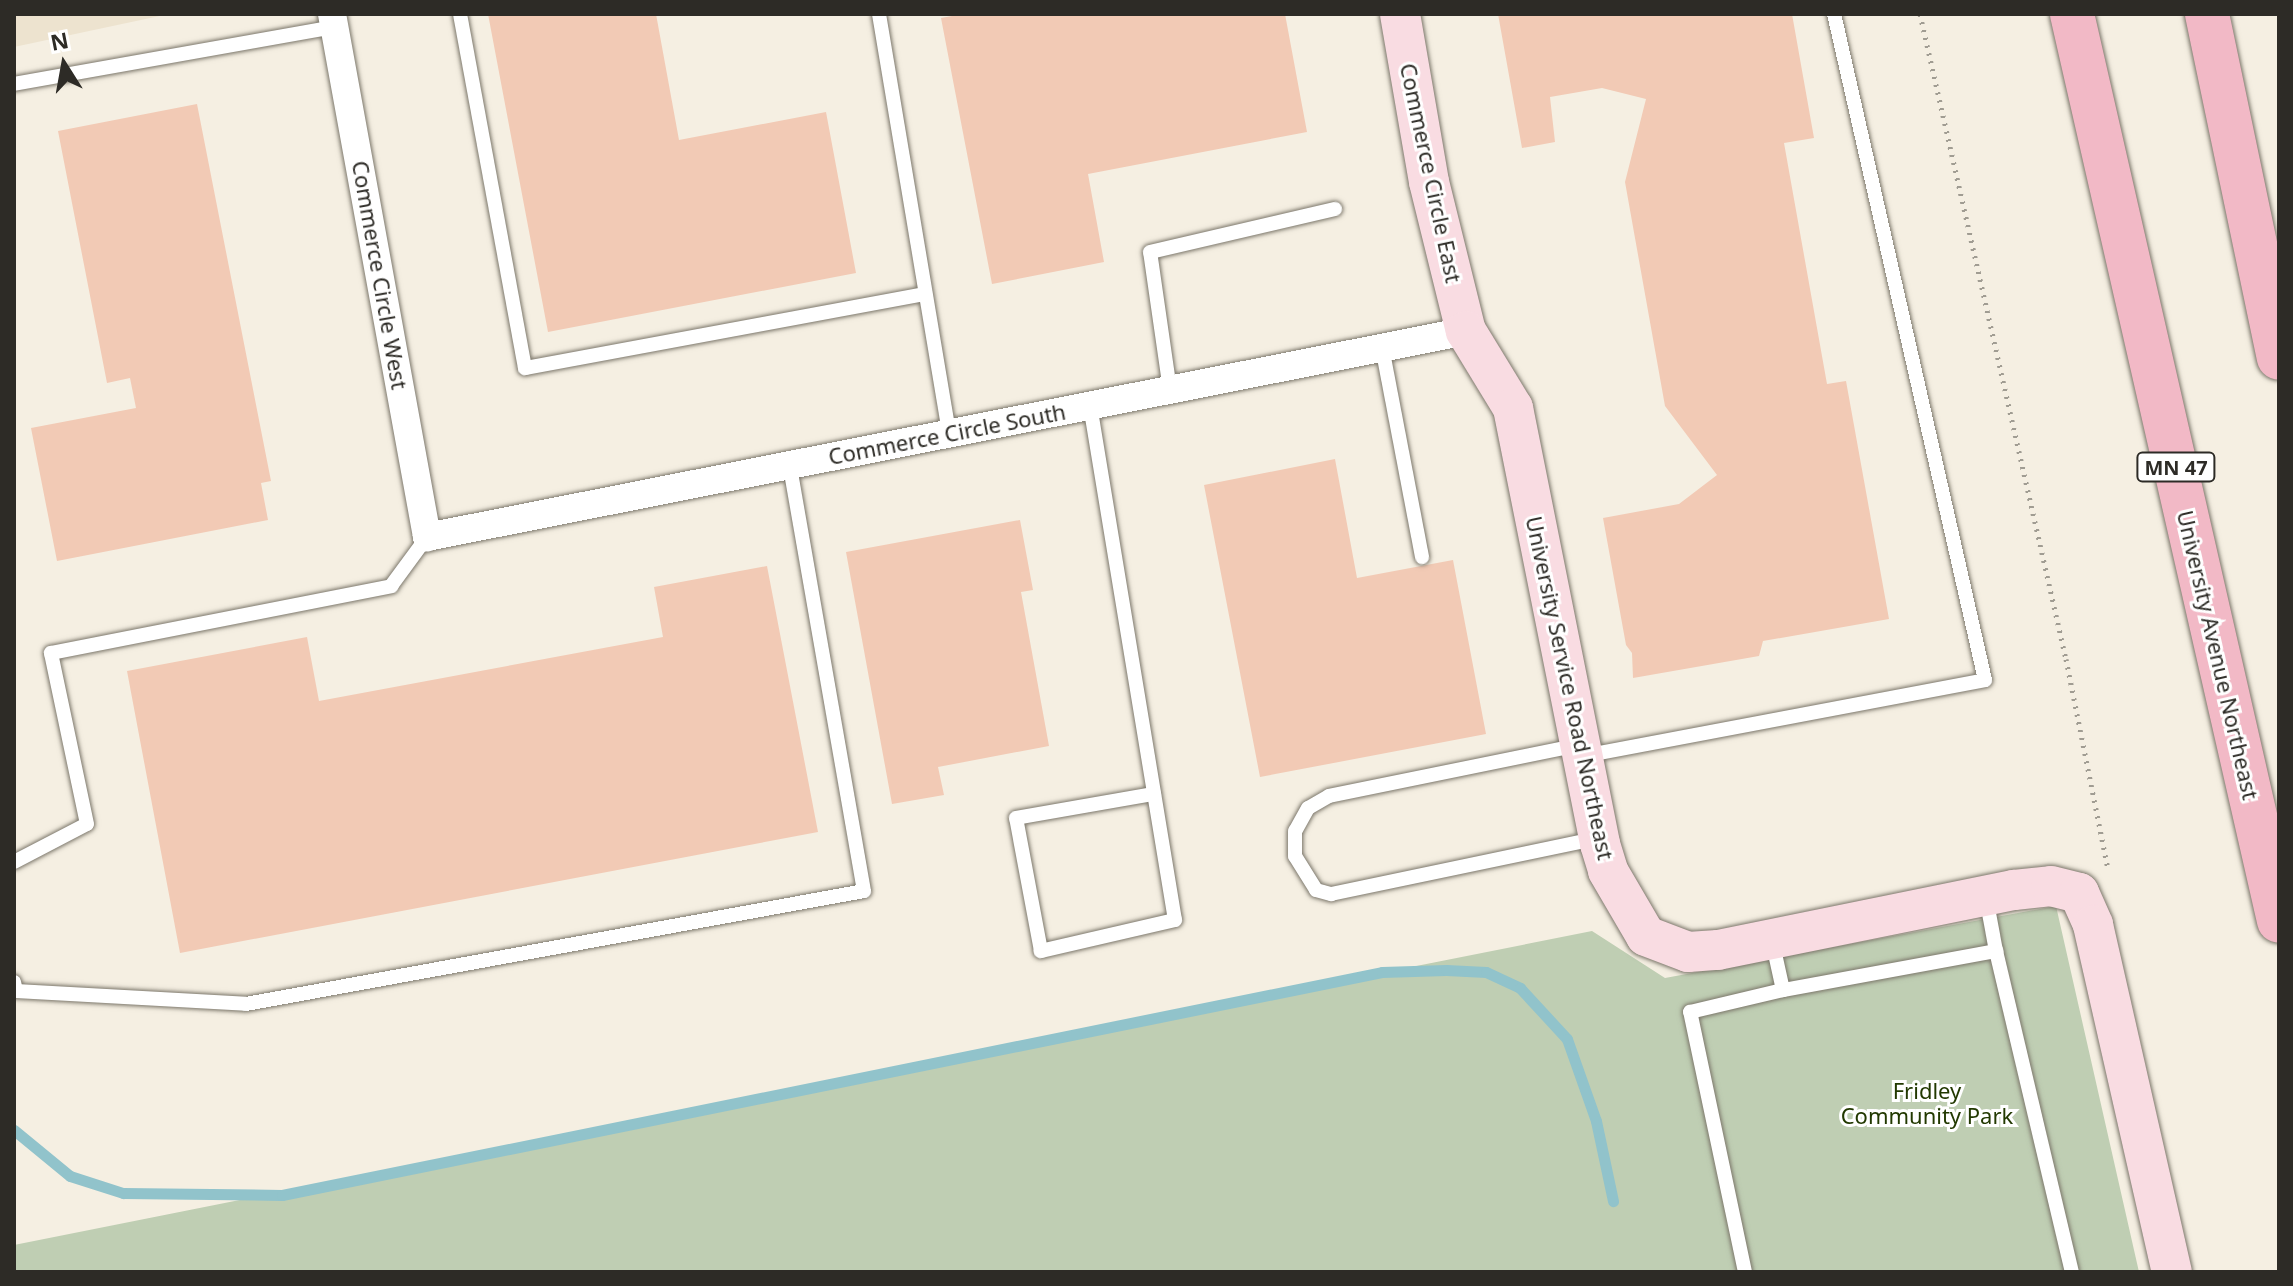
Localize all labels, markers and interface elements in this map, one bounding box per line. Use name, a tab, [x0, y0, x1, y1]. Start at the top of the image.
north arrow	[24, 24, 104, 104]
text: N	[48, 24, 71, 57]
street label: Commerce Circle East	[1395, 61, 1467, 285]
street label: Commerce Circle West	[347, 159, 413, 391]
street label: Commerce Circle South	[826, 398, 1068, 470]
road number: MN 47	[2136, 451, 2216, 483]
street label: University Avenue Northeast	[2172, 508, 2264, 802]
street label: University Service Road Northeast	[1521, 514, 1619, 862]
park label: Fridley Community Park	[1841, 1077, 2013, 1128]

